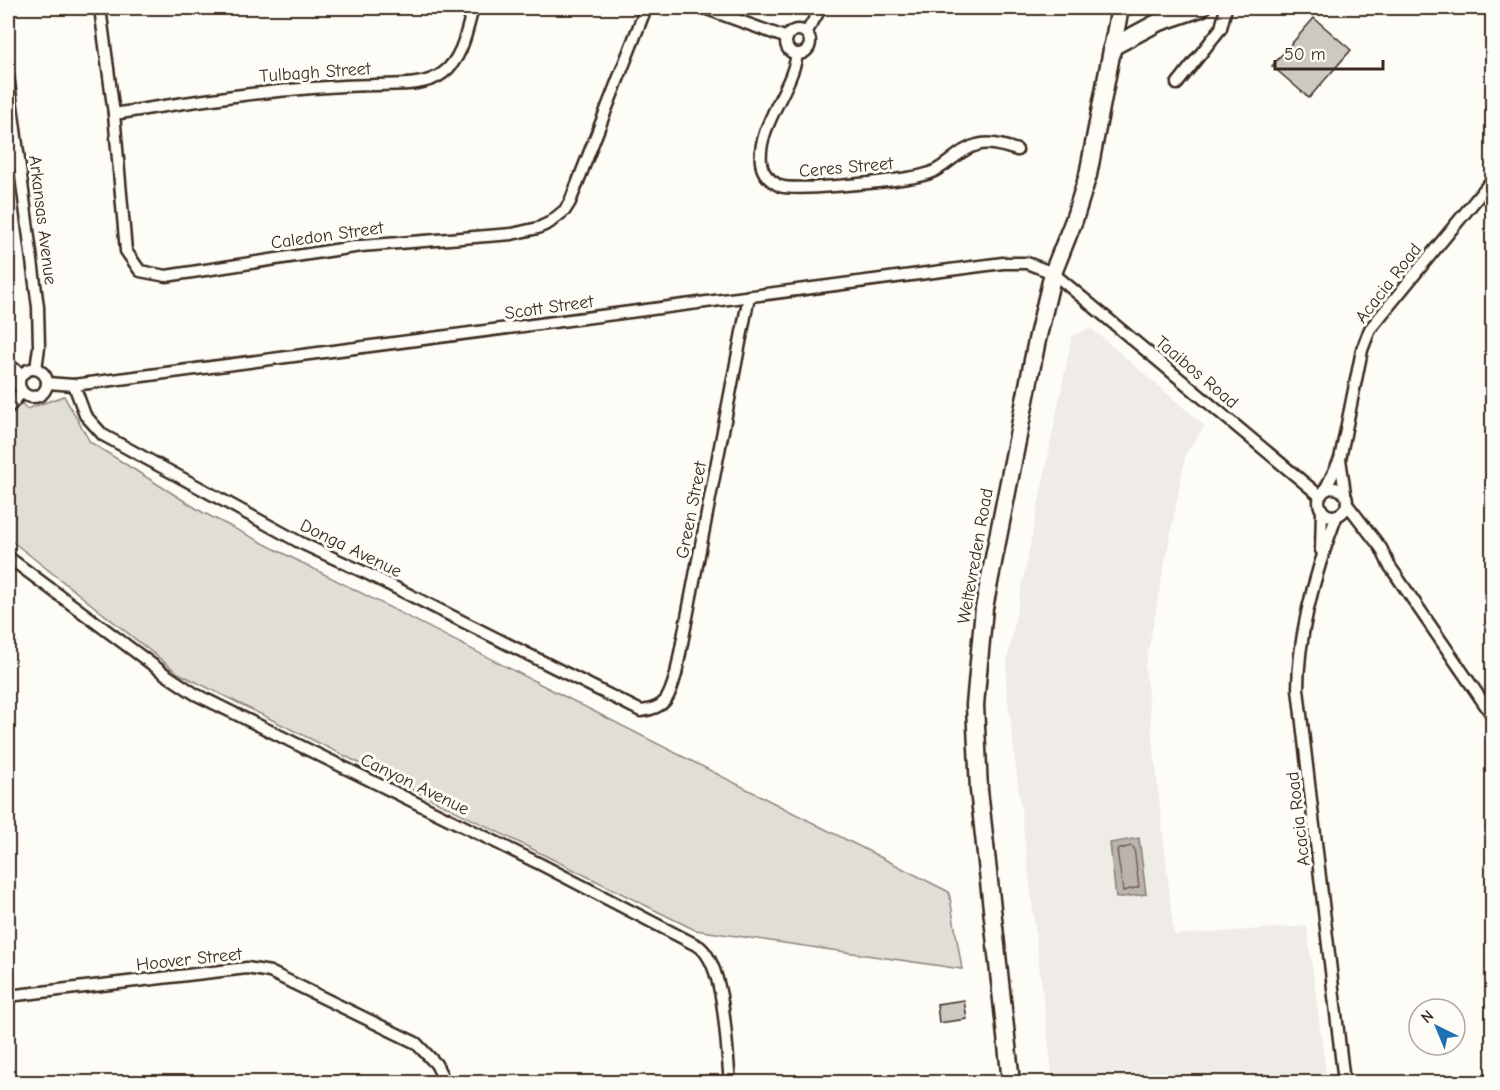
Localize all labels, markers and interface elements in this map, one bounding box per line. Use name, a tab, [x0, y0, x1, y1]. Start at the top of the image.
scale bar	[1275, 33, 1383, 71]
text: 50 m	[1284, 44, 1326, 65]
street label: Tulbagh Street	[259, 58, 372, 87]
street label: Ceres Street	[798, 153, 895, 182]
street label: Arkansas Avenue	[24, 154, 61, 286]
street label: Caledon Street	[269, 217, 386, 254]
street label: Acacia Road	[1351, 239, 1426, 327]
street label: Scott Street	[503, 291, 596, 324]
street label: Taaibos Road	[1151, 332, 1242, 413]
street label: Green Street	[672, 459, 711, 561]
street label: Weltevreden Road	[953, 486, 998, 626]
street label: Donga Avenue	[297, 515, 405, 582]
street label: Canyon Avenue	[357, 749, 473, 820]
street label: Acacia Road	[1282, 770, 1315, 868]
street label: Hoover Street	[135, 943, 244, 975]
north arrow	[1407, 997, 1467, 1057]
text: N	[1417, 1007, 1437, 1027]

